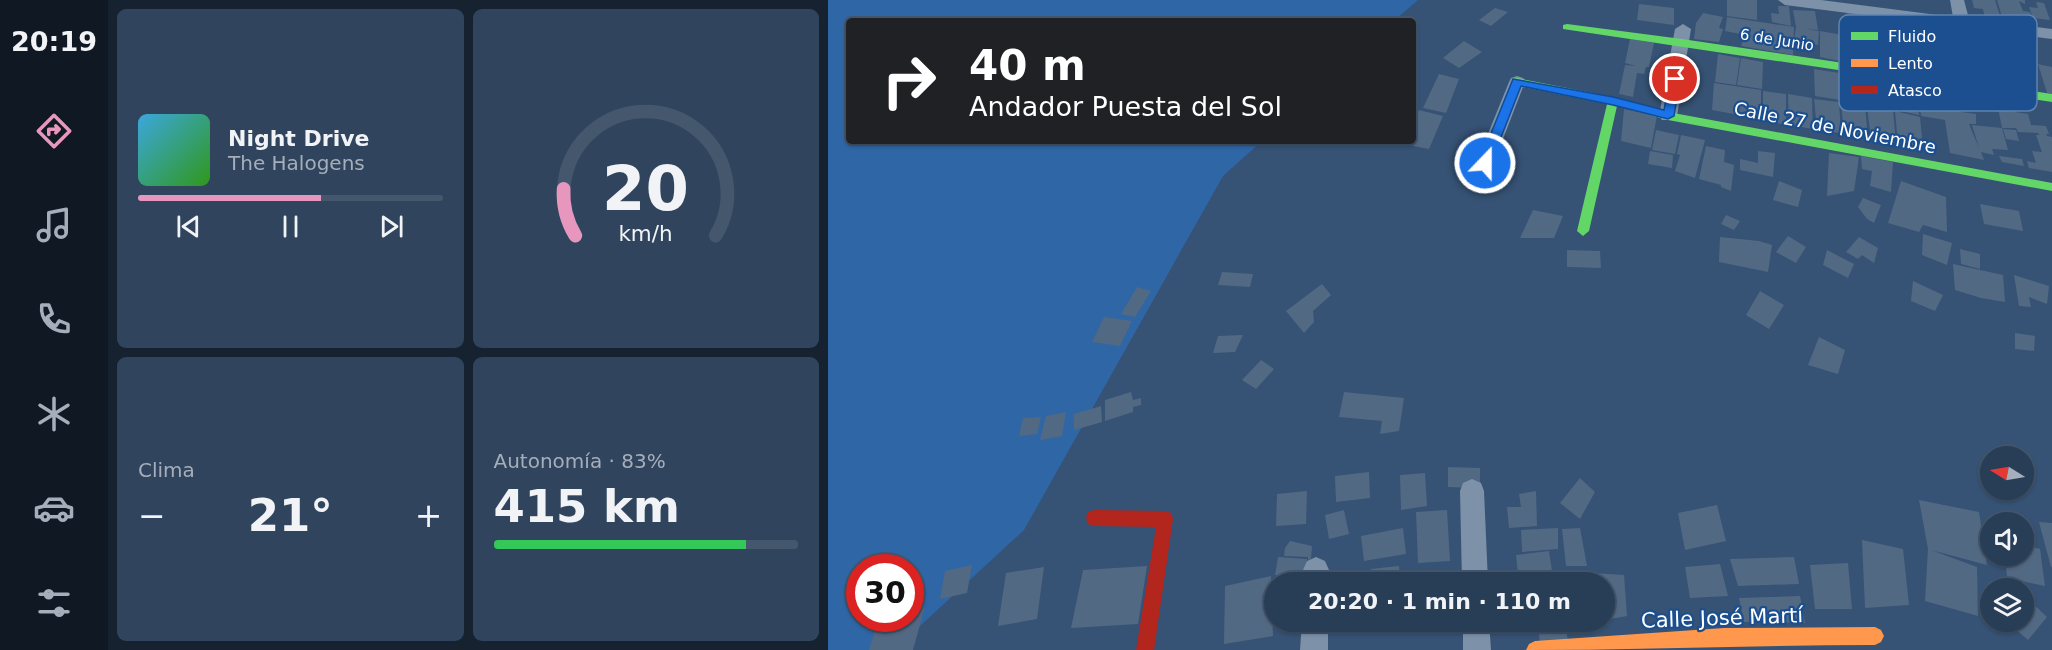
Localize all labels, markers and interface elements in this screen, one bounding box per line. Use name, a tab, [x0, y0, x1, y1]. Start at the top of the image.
legend	[1839, 15, 2037, 111]
street label: 6 de Junio	[1739, 25, 1815, 55]
text: 20:19	[11, 26, 97, 57]
text: Fluido	[1888, 27, 1936, 46]
text: 40 m	[969, 41, 1086, 90]
icon: right	[870, 42, 948, 120]
pin	[1649, 53, 1700, 104]
text: Lento	[1888, 54, 1933, 73]
icon: arrive	[1658, 62, 1691, 95]
text: Atasco	[1888, 81, 1942, 100]
text: Andador Puesta del Sol	[969, 91, 1282, 122]
street label: Calle 27 de Noviembre	[1732, 98, 1938, 157]
icon: directions	[33, 110, 75, 152]
text: Night Drive	[228, 126, 369, 151]
position arrow	[1453, 131, 1517, 195]
text: The Halogens	[228, 151, 365, 175]
text: 20	[602, 152, 689, 225]
icon: music	[33, 204, 75, 246]
icon: previous	[172, 210, 205, 243]
icon: pause	[274, 210, 307, 243]
icon: next	[375, 210, 408, 243]
text: km/h	[619, 221, 673, 246]
icon: phone	[33, 298, 75, 340]
icon: climate	[33, 393, 75, 435]
north arrow	[1980, 446, 2034, 500]
map controls	[1980, 446, 2034, 632]
text: Autonomía · 83%	[494, 449, 666, 473]
text: Clima	[138, 458, 195, 482]
text: 415 km	[494, 480, 680, 533]
icon: car	[33, 487, 75, 529]
text: 21°	[248, 489, 333, 542]
text: −	[138, 496, 166, 535]
text: +	[415, 496, 443, 535]
button: sound	[1980, 512, 2034, 566]
speed limit sign: 30	[846, 554, 924, 632]
button: layers	[1980, 578, 2034, 632]
icon: filters	[33, 582, 75, 624]
text: 20:20 · 1 min · 110 m	[1308, 589, 1571, 614]
street label: Calle José Martí	[1641, 603, 1805, 633]

